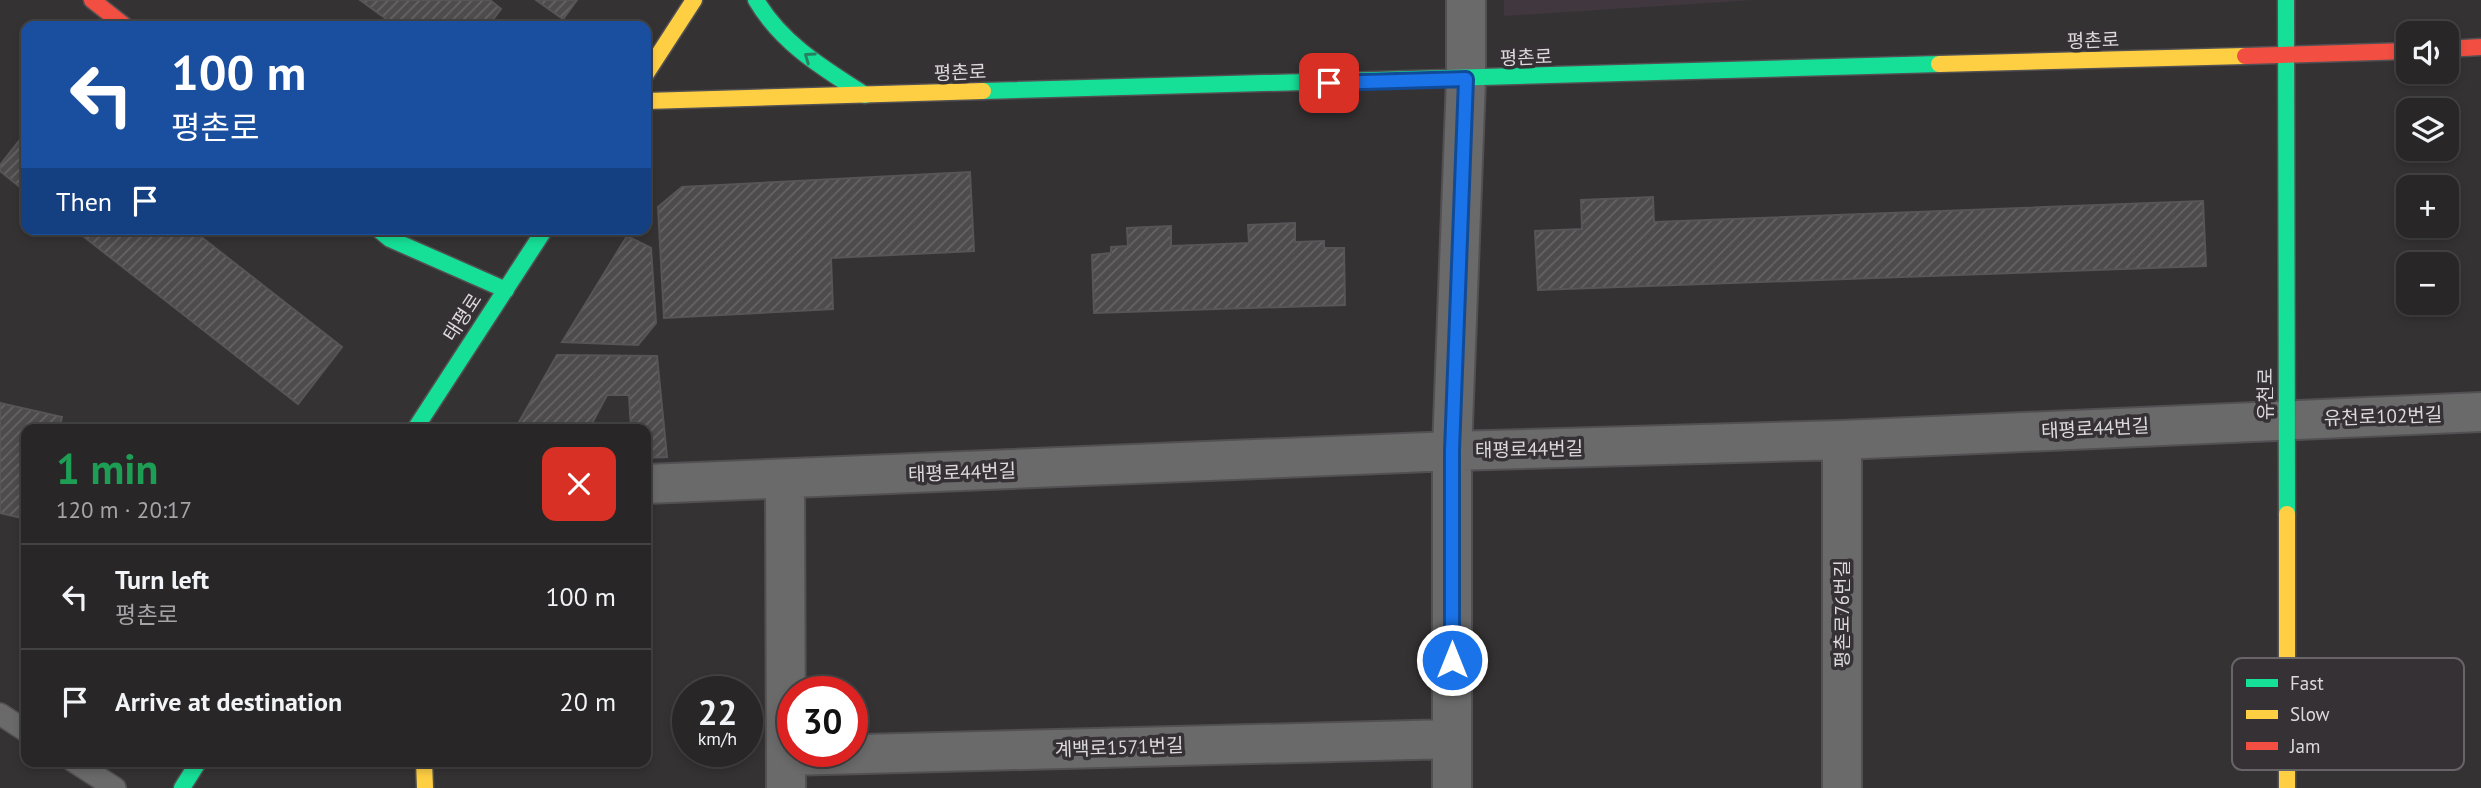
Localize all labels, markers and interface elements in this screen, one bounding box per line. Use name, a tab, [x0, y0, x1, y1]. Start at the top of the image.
map controls	[2396, 21, 2459, 315]
button: sound	[2396, 21, 2459, 84]
street label: 평촌로	[2066, 27, 2120, 53]
text: 100 m	[171, 40, 306, 104]
street label: 평촌로	[1499, 44, 1553, 70]
icon: left	[56, 49, 147, 140]
one-way arrow	[804, 53, 817, 65]
pin	[1299, 53, 1359, 113]
street label: 평촌로	[933, 59, 987, 85]
icon: arrive	[1310, 64, 1348, 102]
button: layers	[2396, 98, 2459, 161]
text: 평촌로	[171, 106, 259, 148]
button: +	[2396, 175, 2459, 238]
icon: arrive	[126, 182, 164, 220]
text: Then	[56, 185, 112, 218]
button: −	[2396, 252, 2459, 315]
street label: 태평로	[438, 288, 486, 346]
street label: 유천로	[2253, 368, 2277, 420]
street label: 유천로102번길	[2323, 402, 2443, 430]
street label: 태평로44번길	[2040, 413, 2150, 443]
street label: 태평로44번길	[1475, 436, 1583, 462]
text: 1 min	[56, 441, 158, 496]
button: close	[542, 447, 616, 521]
street label: 태평로44번길	[908, 458, 1016, 486]
text: 120 m · 20:17	[56, 495, 192, 524]
street label: 평촌로76번길	[1830, 560, 1854, 668]
text: Turn left	[115, 563, 209, 596]
icon: left	[56, 578, 94, 616]
text: 100 m	[545, 580, 616, 613]
text: 평촌로	[115, 600, 178, 629]
position arrow	[1415, 623, 1489, 697]
legend	[2232, 658, 2464, 770]
text: Fast	[2290, 671, 2324, 695]
speed limit sign: 30	[777, 676, 868, 767]
icon: arrive	[56, 683, 94, 721]
text: Arrive at destination	[115, 685, 342, 718]
text: 20 m	[560, 685, 616, 718]
text: 22	[698, 689, 737, 735]
text: Slow	[2290, 702, 2330, 726]
text: km/h	[698, 727, 737, 750]
street label: 계백로1571번길	[1054, 733, 1184, 761]
text: Jam	[2289, 734, 2320, 758]

